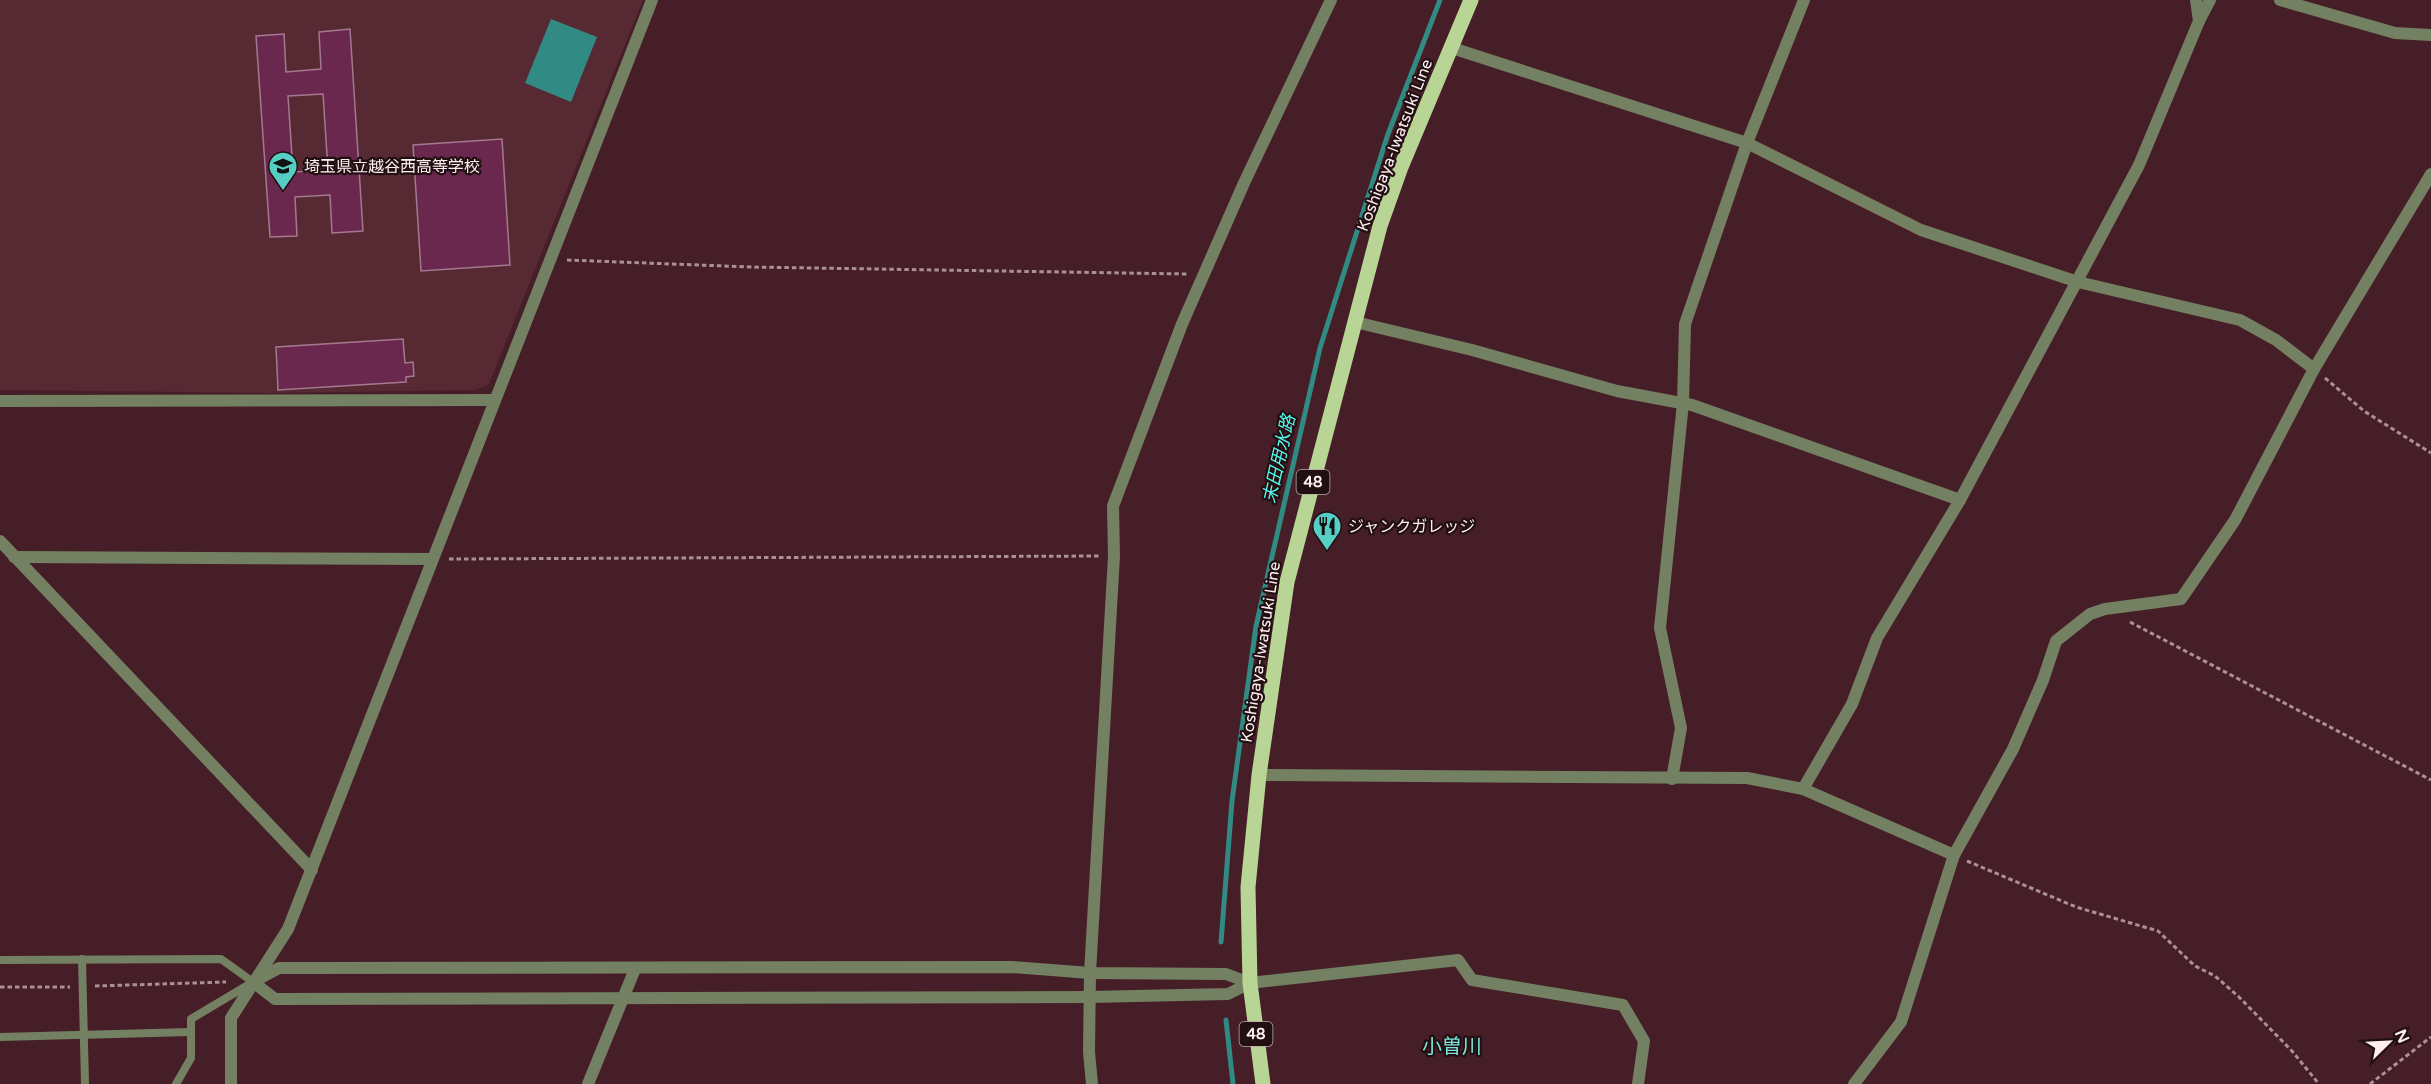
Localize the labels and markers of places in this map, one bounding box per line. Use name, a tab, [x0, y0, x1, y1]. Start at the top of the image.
school or university icon: 埼玉県立越谷西高等学校	[267, 150, 299, 192]
place label: 埼玉県立越谷西高等学校	[304, 157, 480, 177]
restaurant icon: ジャンクガレッジ	[1311, 510, 1343, 552]
place label: ジャンクガレッジ	[1348, 517, 1475, 537]

